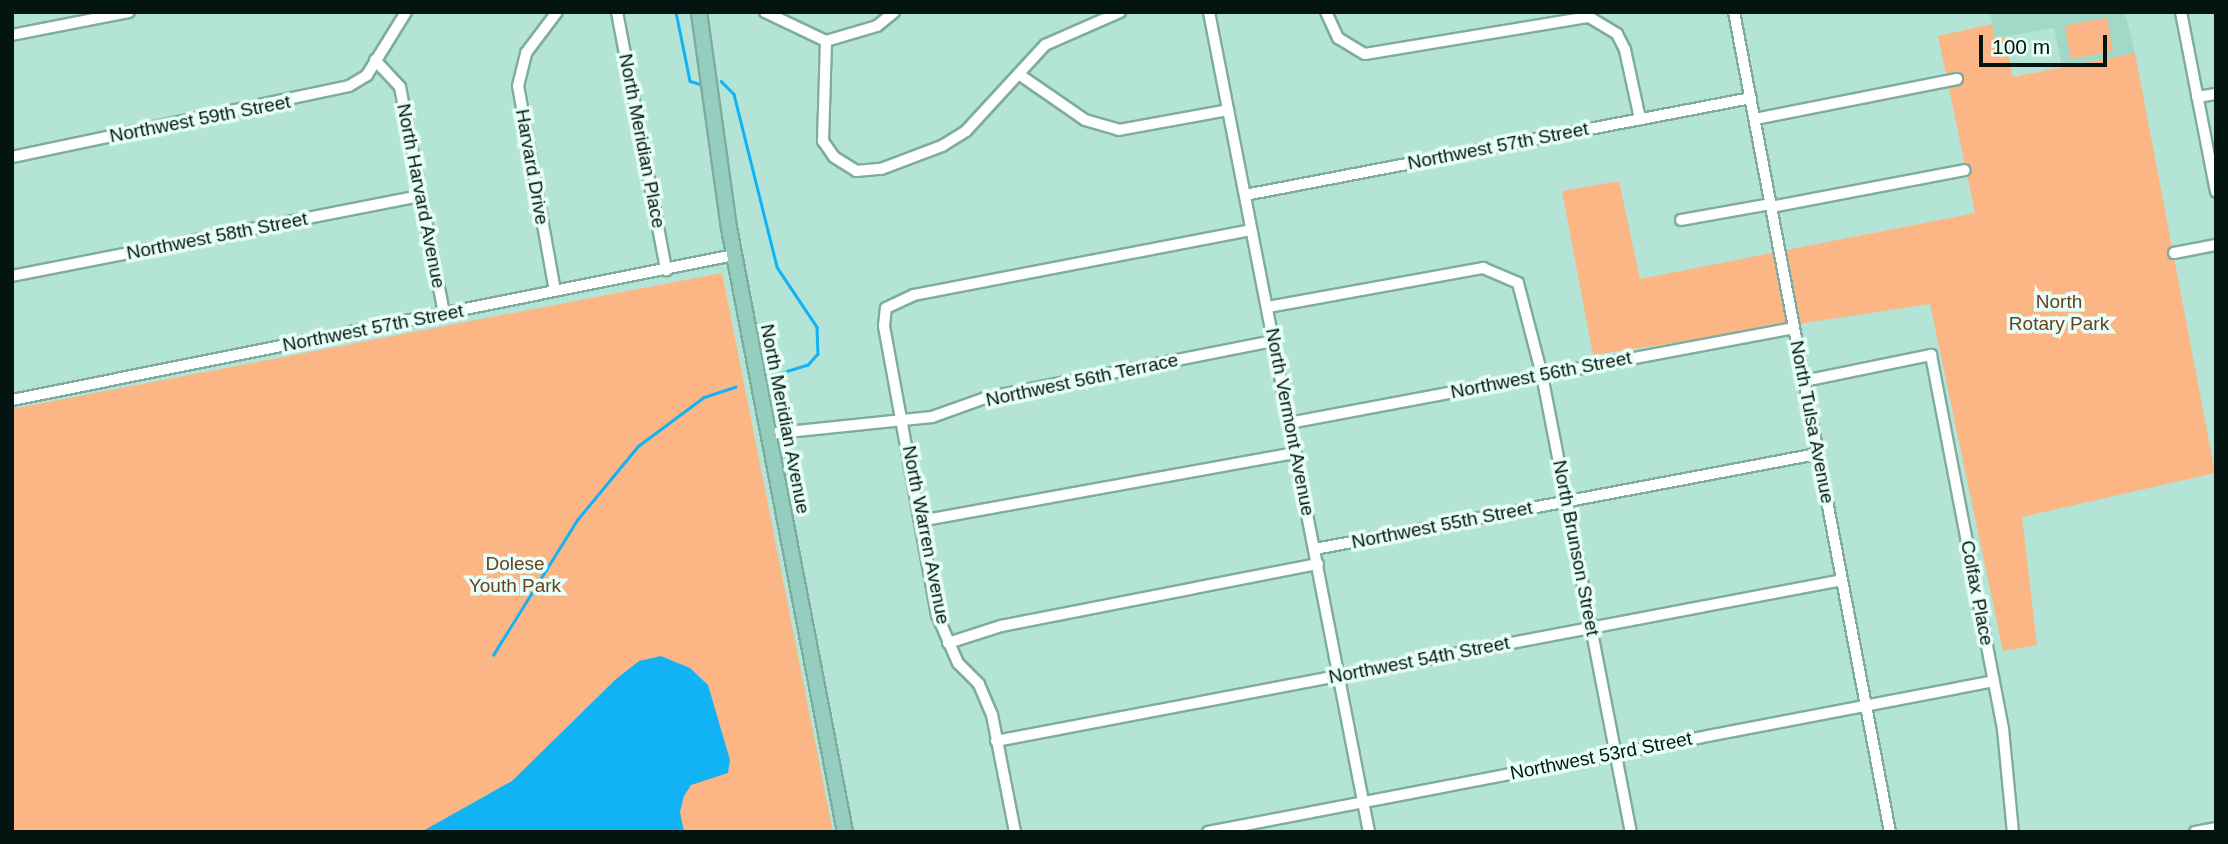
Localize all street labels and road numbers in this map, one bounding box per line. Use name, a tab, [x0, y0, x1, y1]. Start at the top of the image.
street label: North Meridian Place	[614, 52, 670, 230]
street label: Northwest 59th Street	[108, 90, 292, 148]
street label: North Harvard Avenue	[392, 101, 450, 291]
street label: Harvard Drive	[511, 107, 553, 227]
street label: Northwest 57th Street	[1406, 117, 1590, 175]
street label: Northwest 58th Street	[125, 207, 309, 265]
street label: Northwest 57th Street	[281, 299, 465, 357]
street label: North Meridian Avenue	[755, 322, 815, 516]
street label: North Vermont Avenue	[1261, 326, 1319, 518]
street label: North Tulsa Avenue	[1785, 338, 1839, 506]
street label: Northwest 56th Street	[1449, 346, 1633, 404]
street label: Northwest 56th Terrace	[984, 348, 1180, 412]
street label: North Warren Avenue	[897, 443, 955, 627]
street label: North Brunson Street	[1548, 458, 1604, 638]
street label: Northwest 55th Street	[1350, 496, 1534, 554]
street label: Colfax Place	[1956, 538, 1998, 648]
street label: Northwest 54th Street	[1327, 631, 1511, 689]
street label: Northwest 53rd Street	[1508, 727, 1694, 785]

